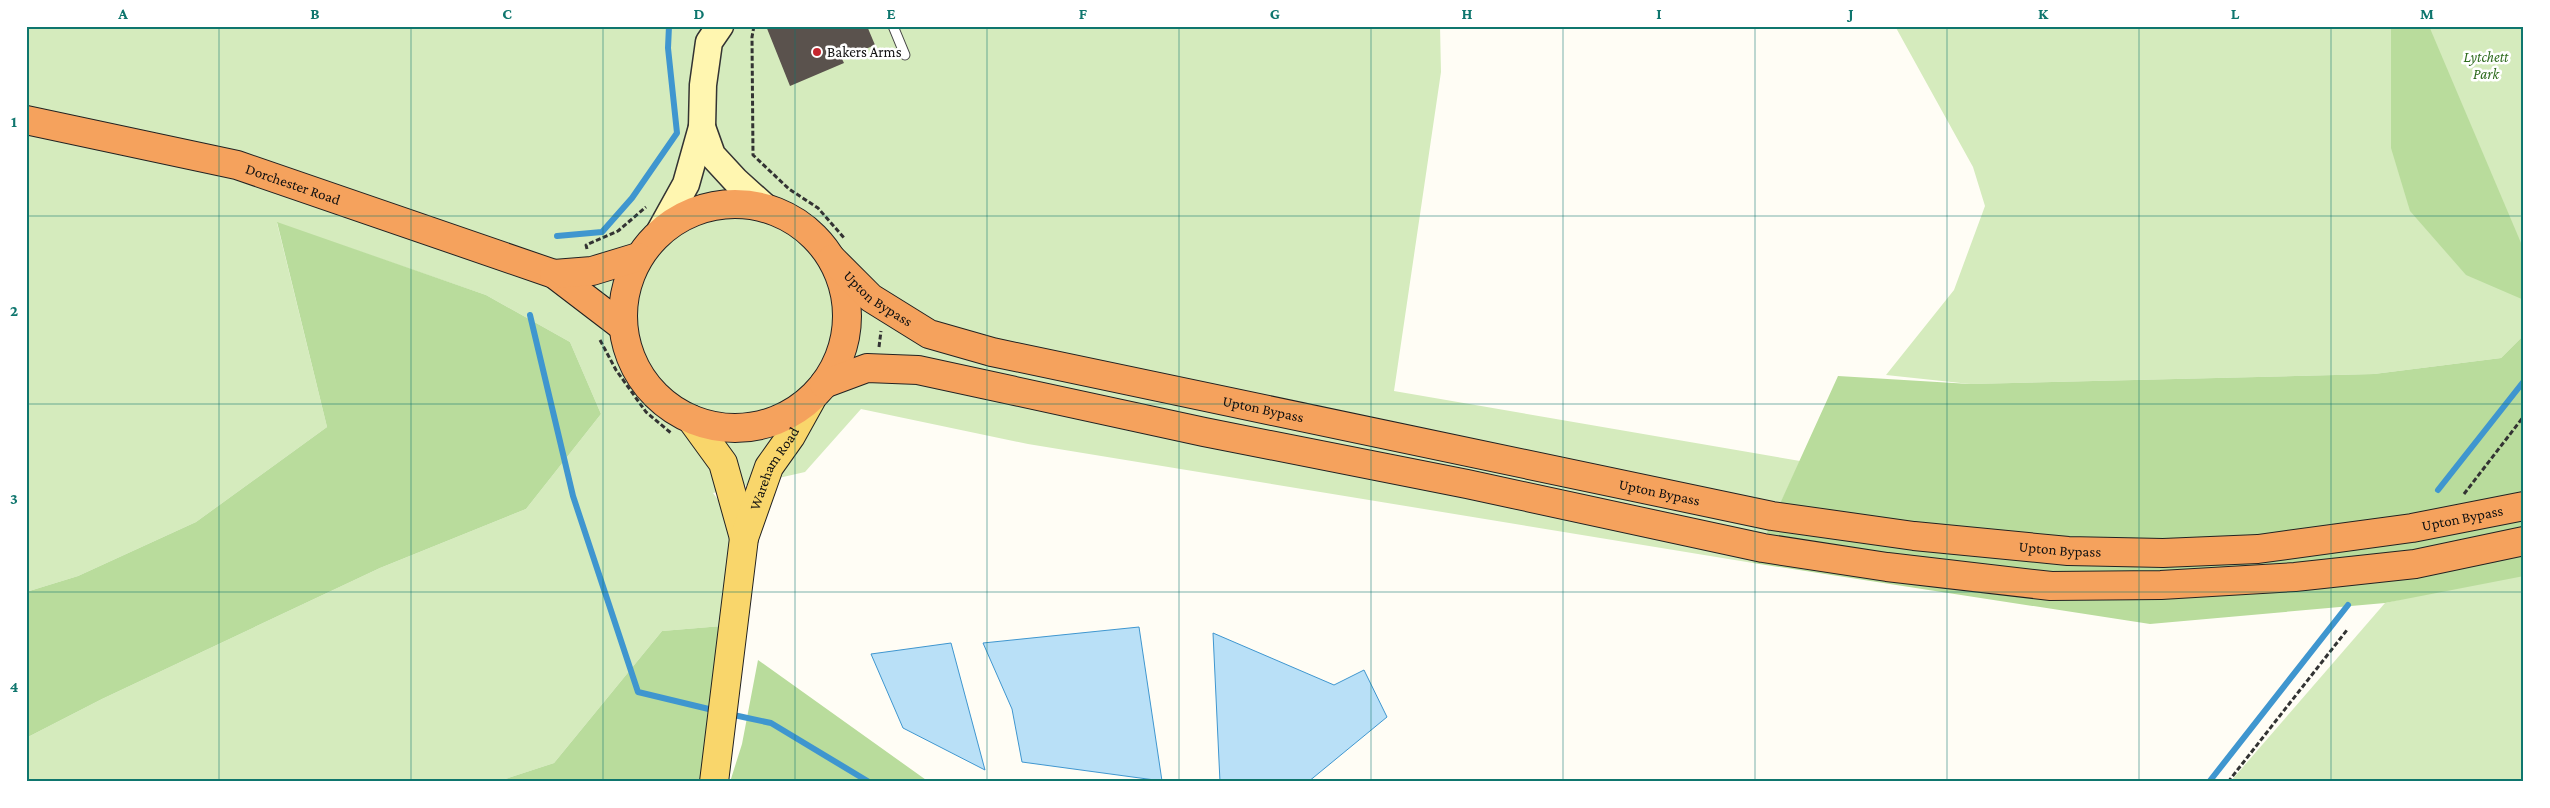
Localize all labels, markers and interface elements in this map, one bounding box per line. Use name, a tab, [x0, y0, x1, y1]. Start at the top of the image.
text: A	[117, 5, 128, 22]
text: B	[310, 5, 320, 22]
text: C	[502, 5, 512, 22]
text: D	[693, 5, 705, 22]
text: E	[886, 5, 896, 22]
text: F	[1079, 5, 1088, 22]
text: G	[1270, 5, 1280, 22]
text: H	[1462, 5, 1473, 22]
text: I	[1656, 5, 1662, 22]
text: J	[1846, 5, 1854, 22]
text: K	[2038, 5, 2049, 22]
text: L	[2231, 5, 2240, 22]
text: M	[2420, 5, 2434, 22]
place label: Bakers Arms	[827, 44, 902, 60]
marker: Bakers Arms	[811, 46, 823, 58]
park label: Lytchett Park	[2463, 49, 2509, 82]
text: 1	[11, 113, 17, 130]
street label: Dorchester Road	[244, 161, 343, 208]
street label: Upton Bypass	[840, 267, 915, 330]
text: 2	[10, 302, 18, 319]
street label: Upton Bypass	[1221, 393, 1305, 425]
street label: Wareham Road	[746, 424, 802, 512]
street label: Upton Bypass	[1617, 476, 1702, 509]
text: 3	[10, 490, 18, 507]
street label: Upton Bypass	[2420, 502, 2505, 534]
street label: Upton Bypass	[2018, 538, 2101, 560]
text: 4	[10, 678, 19, 695]

